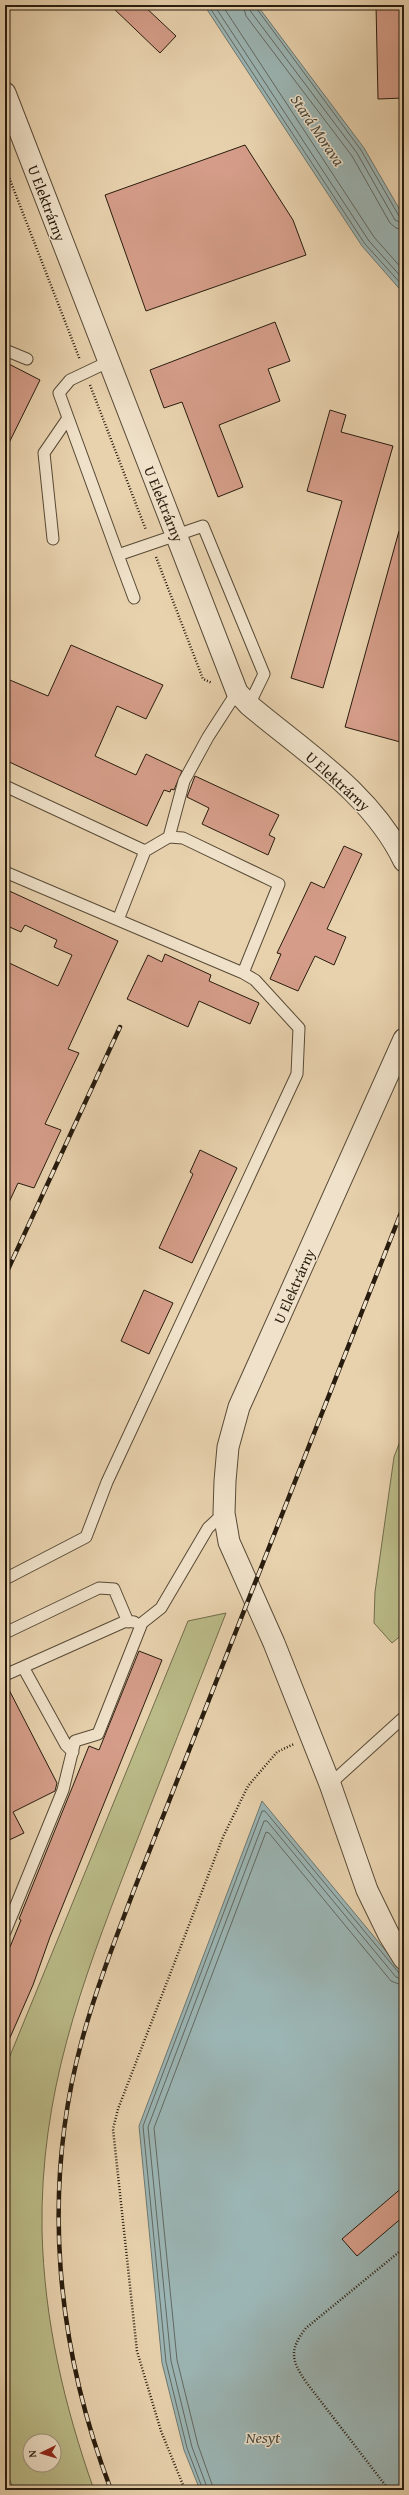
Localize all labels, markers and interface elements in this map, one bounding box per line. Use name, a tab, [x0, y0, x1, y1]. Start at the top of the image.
water label: Stará Morava	[285, 89, 351, 171]
street label: U Elektrárny	[23, 162, 71, 245]
street label: U Elektrárny	[139, 463, 189, 546]
street label: U Elektrárny	[301, 746, 375, 816]
street label: U Elektrárny	[268, 1245, 320, 1327]
water label: Nesyt	[245, 2425, 281, 2449]
north arrow	[22, 2433, 62, 2473]
text: N	[24, 2449, 40, 2458]

